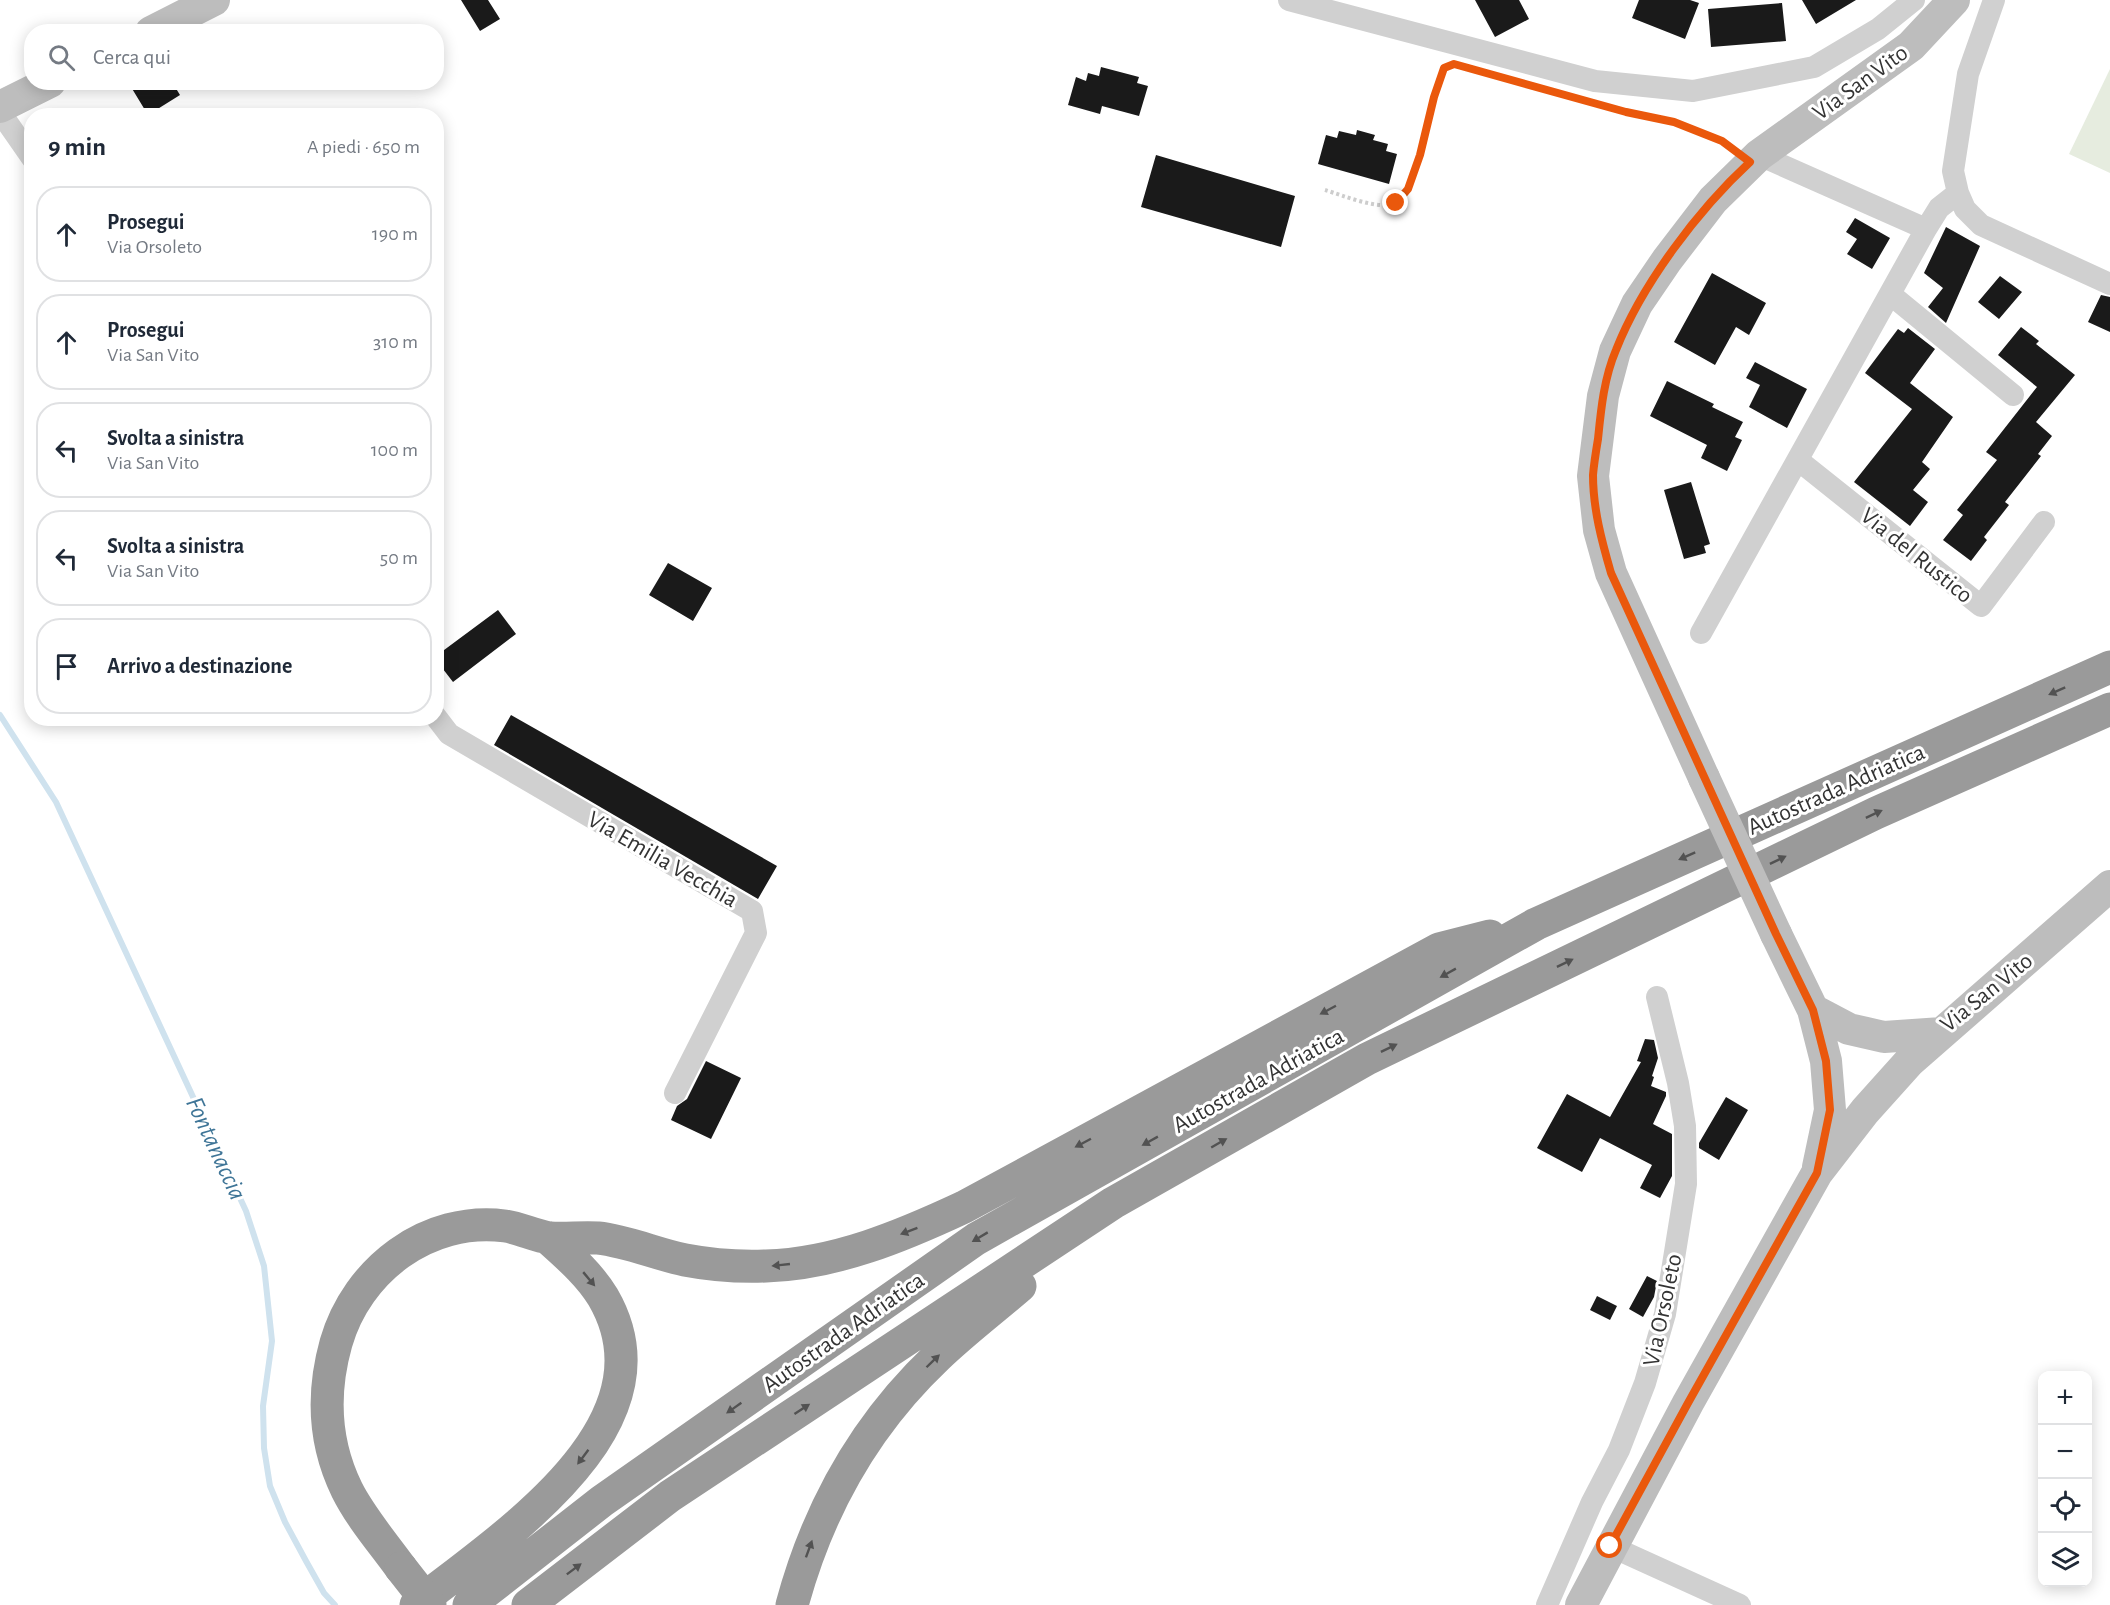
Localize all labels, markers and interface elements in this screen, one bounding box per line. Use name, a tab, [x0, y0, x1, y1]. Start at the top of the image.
search box	[24, 24, 444, 90]
icon: search	[45, 41, 78, 74]
street label: Via San Vito	[1809, 41, 1912, 125]
text: Cerca qui	[93, 46, 171, 68]
text: 9 min	[48, 134, 106, 160]
text: A piedi · 650 m	[307, 137, 420, 157]
route end	[1382, 189, 1408, 215]
text: Prosegui	[107, 211, 184, 233]
icon: ahead	[50, 218, 83, 251]
text: 190 m	[372, 224, 418, 244]
text: Via Orsoleto	[107, 237, 202, 257]
text: Prosegui	[107, 319, 184, 341]
icon: ahead	[50, 326, 83, 359]
text: 310 m	[373, 332, 418, 352]
text: Via San Vito	[107, 345, 199, 365]
text: Svolta a sinistra	[107, 427, 244, 449]
icon: left	[50, 434, 83, 467]
text: 100 m	[371, 440, 418, 460]
text: Via San Vito	[107, 453, 199, 473]
street label: Via del Rustico	[1856, 504, 1977, 608]
text: Svolta a sinistra	[107, 535, 244, 557]
icon: left	[50, 542, 83, 575]
text: 50 m	[380, 548, 418, 568]
text: Via San Vito	[107, 561, 199, 581]
icon: arrive	[50, 650, 83, 683]
text: Arrivo a destinazione	[107, 655, 292, 677]
one-way arrow	[2048, 686, 2065, 695]
street label: Autostrada Adriatica	[1744, 740, 1929, 840]
street label: Via Emilia Vecchia	[583, 807, 742, 912]
one-way arrow	[1866, 809, 1883, 818]
one-way arrow	[1678, 852, 1696, 861]
one-way arrow	[1770, 856, 1787, 865]
street label: Via San Vito	[1936, 949, 2037, 1037]
one-way arrow	[1556, 959, 1574, 969]
one-way arrow	[1439, 968, 1456, 978]
one-way arrow	[1319, 1005, 1336, 1015]
street label: Autostrada Adriatica	[1169, 1024, 1348, 1138]
one-way arrow	[1381, 1044, 1398, 1053]
water label: Fontanaccia	[181, 1093, 251, 1204]
one-way arrow	[1141, 1136, 1158, 1146]
one-way arrow	[1074, 1138, 1091, 1148]
one-way arrow	[1211, 1138, 1228, 1148]
one-way arrow	[900, 1227, 918, 1237]
one-way arrow	[972, 1231, 988, 1242]
street label: Via Orsoleto	[1639, 1252, 1687, 1369]
one-way arrow	[771, 1260, 790, 1270]
street label: Autostrada Adriatica	[758, 1268, 929, 1398]
one-way arrow	[583, 1271, 596, 1287]
one-way arrow	[925, 1354, 940, 1368]
map controls	[2038, 1371, 2092, 1587]
button: +	[2038, 1371, 2092, 1425]
one-way arrow	[726, 1402, 742, 1413]
one-way arrow	[794, 1404, 810, 1415]
button: −	[2038, 1425, 2092, 1479]
one-way arrow	[577, 1448, 589, 1464]
button: locate	[2038, 1479, 2092, 1533]
route start	[1596, 1532, 1622, 1558]
button: layers	[2038, 1533, 2092, 1587]
one-way arrow	[805, 1540, 814, 1558]
one-way arrow	[567, 1564, 582, 1576]

